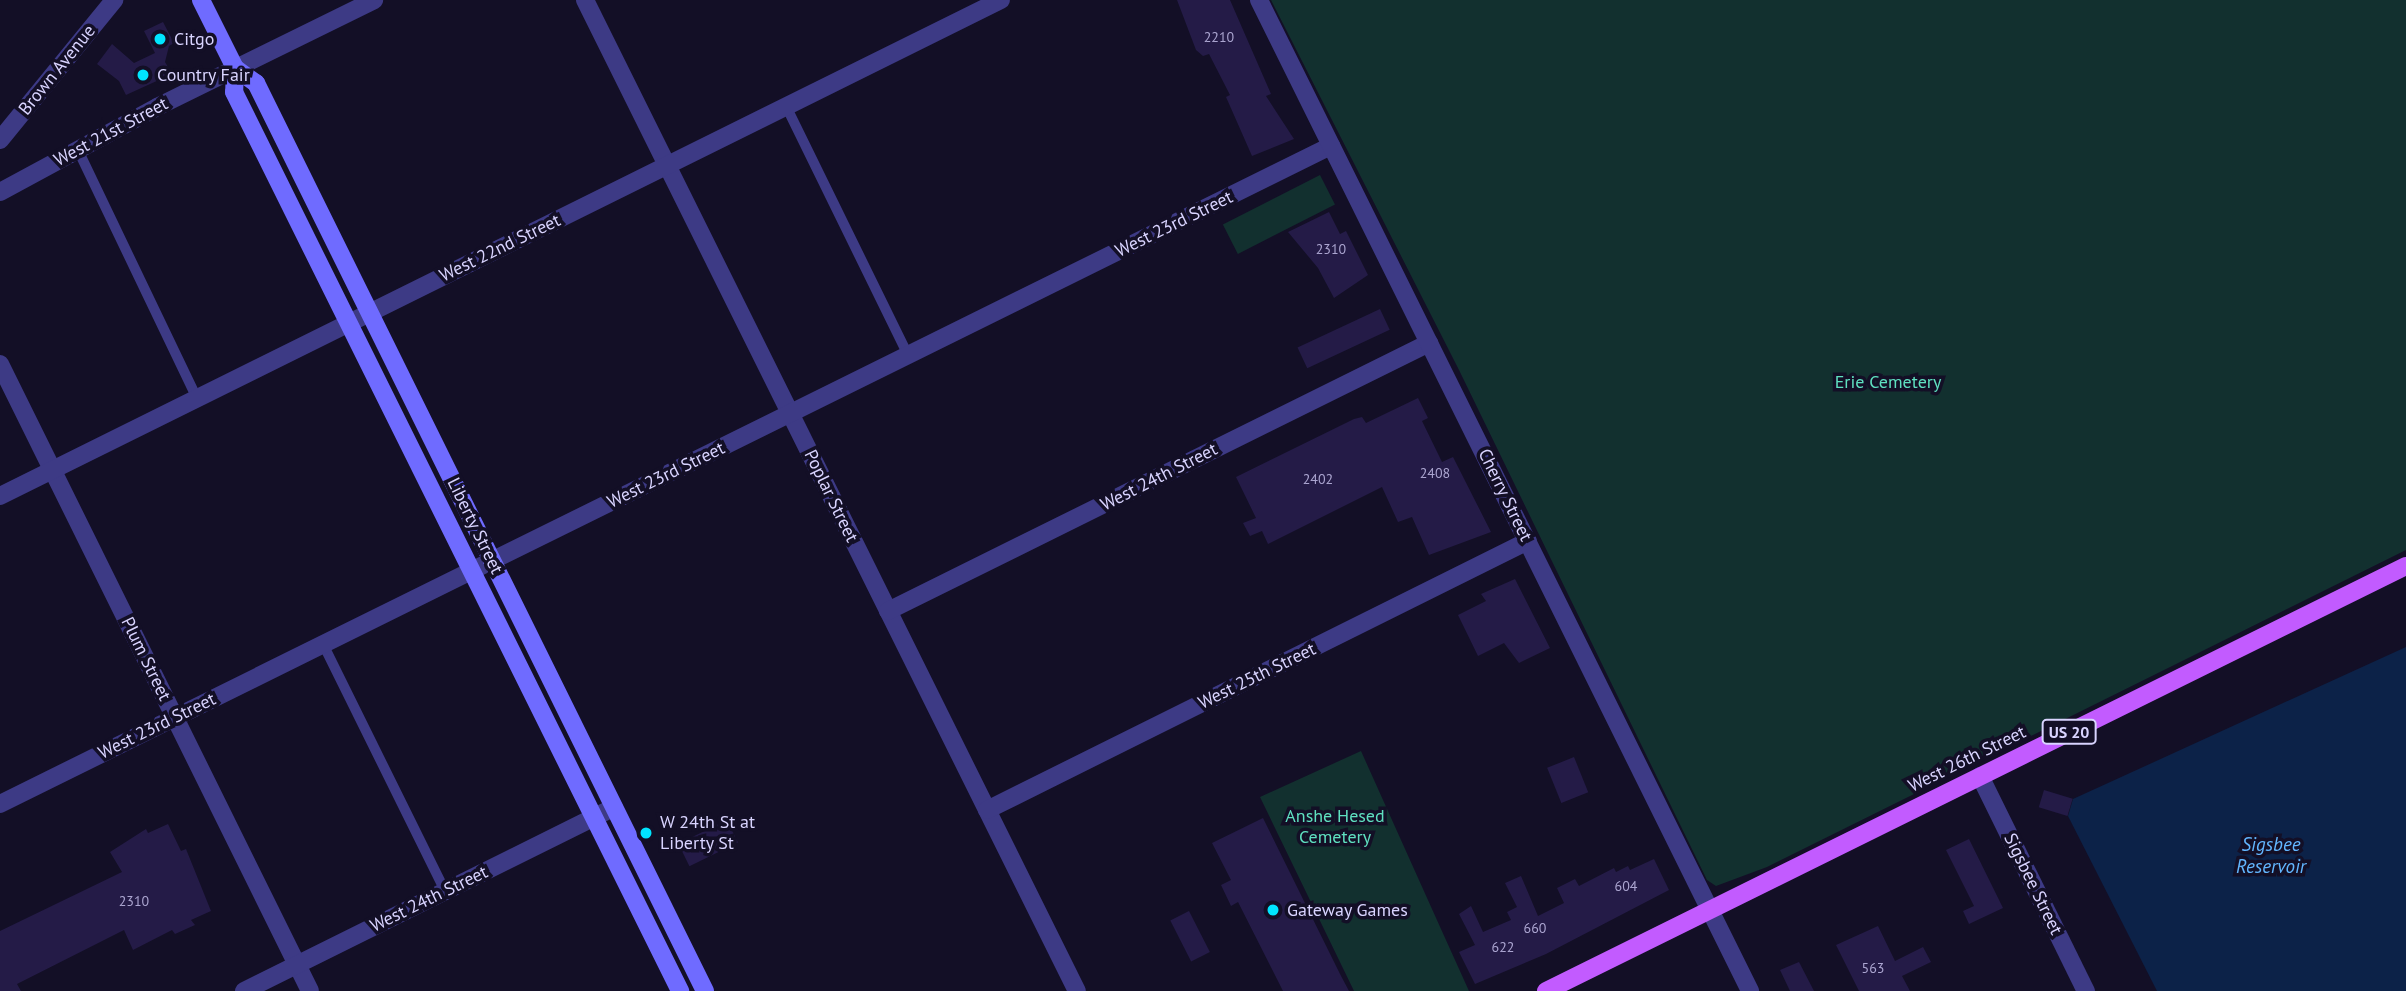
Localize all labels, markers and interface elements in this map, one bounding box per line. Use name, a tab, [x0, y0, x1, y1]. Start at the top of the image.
street label: Brown Avenue	[14, 20, 100, 120]
place label: Citgo	[174, 28, 214, 50]
house number: 2210	[1204, 29, 1234, 45]
marker: Citgo	[152, 31, 168, 47]
place label: Country Fair	[157, 64, 250, 86]
marker: Country Fair	[135, 67, 151, 83]
street label: West 21st Street	[50, 93, 172, 171]
street label: West 23rd Street	[1112, 186, 1236, 262]
street label: West 22nd Street	[436, 209, 564, 287]
house number: 2310	[1316, 241, 1346, 257]
park label: Erie Cemetery	[1835, 371, 1941, 393]
street label: West 23rd Street	[604, 437, 728, 513]
street label: West 24th Street	[1097, 438, 1221, 516]
street label: Cherry Street	[1473, 445, 1537, 545]
street label: Poplar Street	[799, 446, 863, 546]
house number: 2408	[1420, 465, 1450, 481]
house number: 2402	[1303, 471, 1333, 487]
street label: Liberty Street	[442, 474, 508, 578]
street label: Plum Street	[116, 614, 176, 704]
street label: West 25th Street	[1195, 638, 1319, 714]
street label: West 23rd Street	[95, 688, 219, 764]
road number: US 20	[2041, 720, 2097, 744]
street label: West 26th Street	[1905, 721, 2029, 797]
park label: Anshe Hesed Cemetery	[1285, 806, 1385, 848]
place label: W 24th St at Liberty St	[660, 812, 756, 854]
marker: W 24th St at Liberty St	[638, 825, 654, 841]
street label: Sigsbee Street	[1999, 830, 2067, 938]
water label: Sigsbee Reservoir	[2236, 834, 2306, 878]
street label: West 24th Street	[367, 861, 491, 937]
house number: 604	[1615, 878, 1637, 894]
house number: 2310	[119, 893, 149, 909]
place label: Gateway Games	[1287, 899, 1408, 921]
marker: Gateway Games	[1265, 902, 1281, 918]
house number: 660	[1524, 920, 1546, 936]
house number: 622	[1492, 939, 1514, 955]
house number: 563	[1862, 960, 1884, 976]

